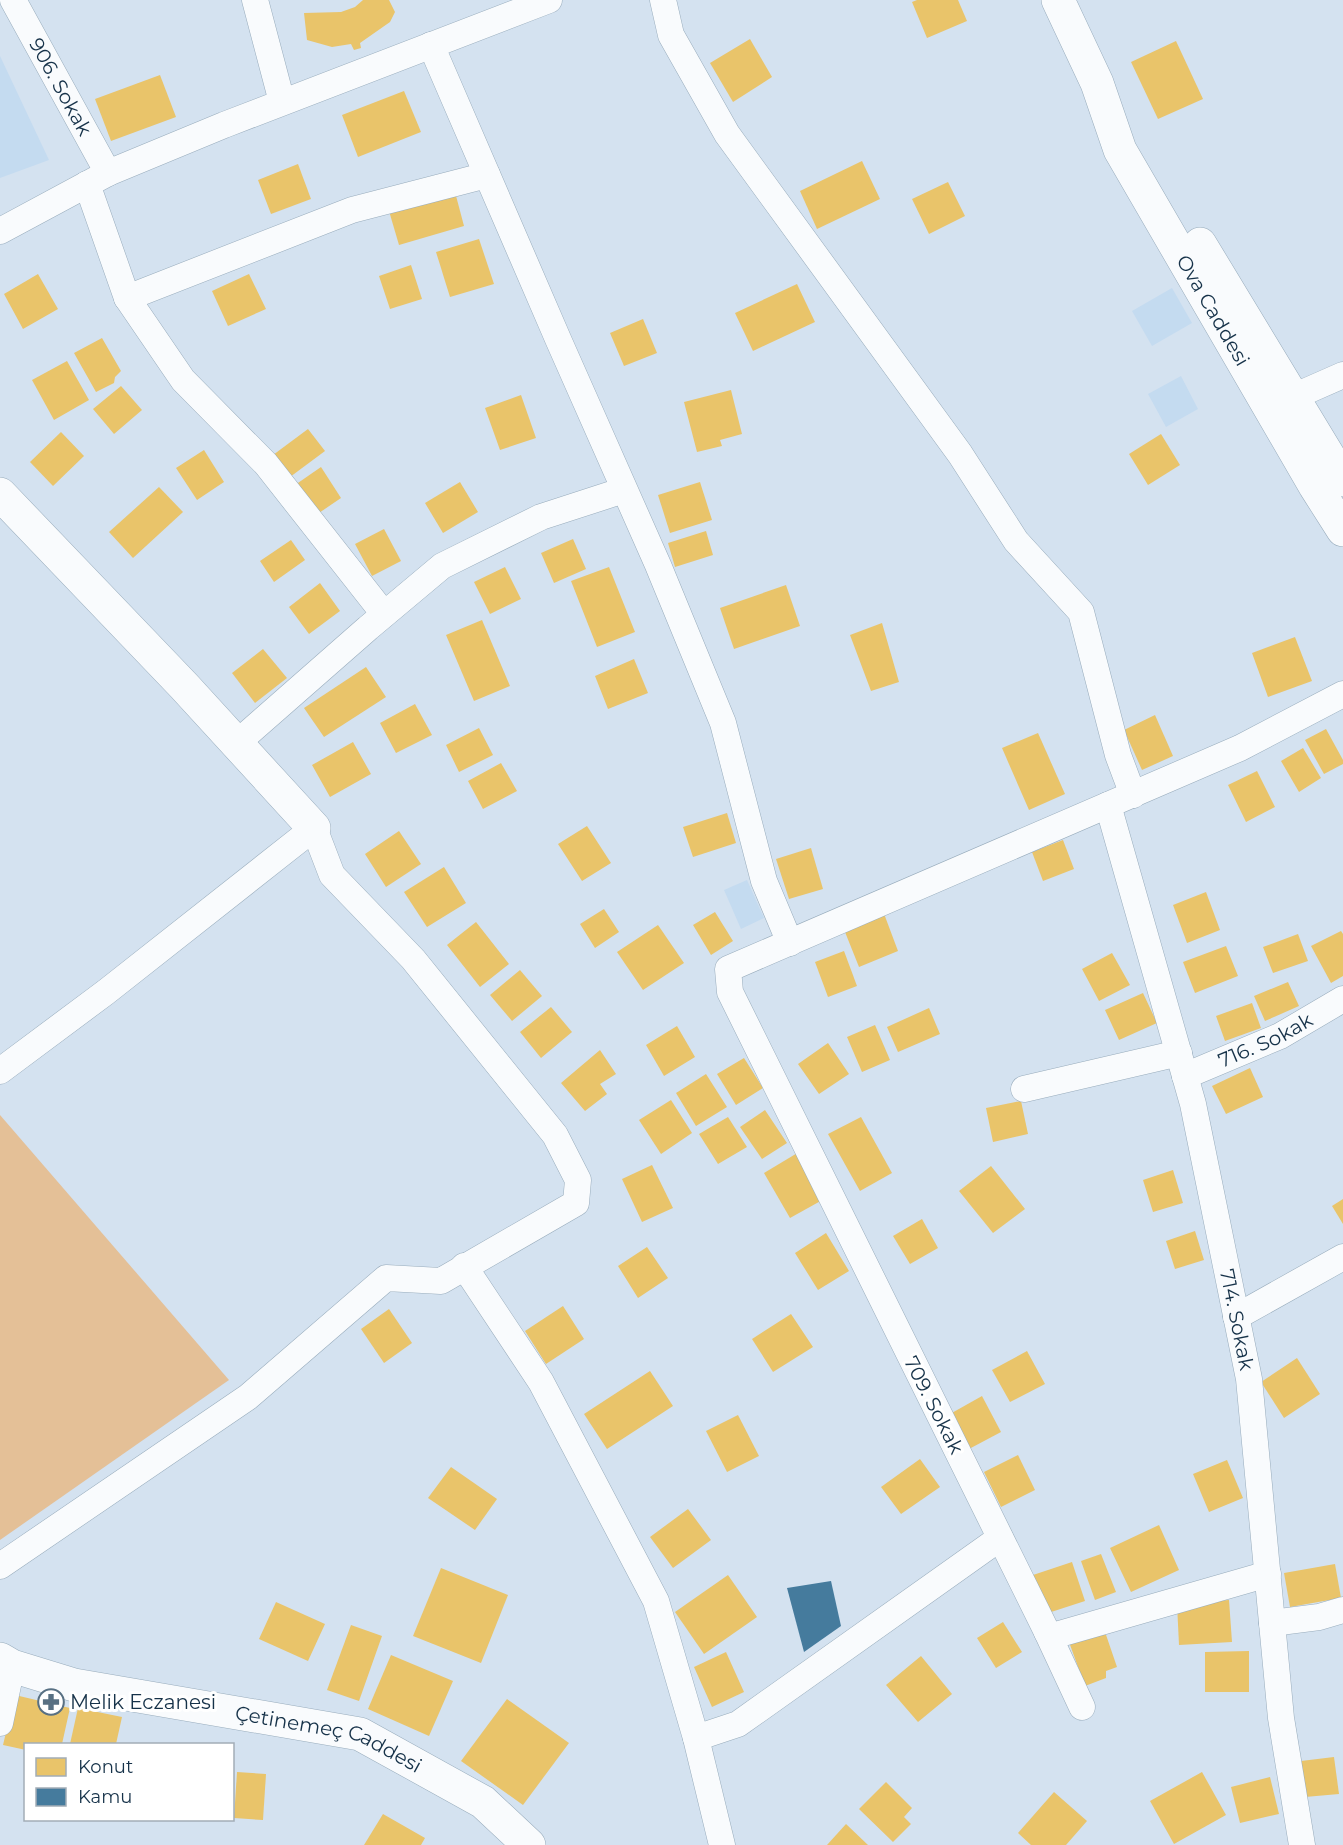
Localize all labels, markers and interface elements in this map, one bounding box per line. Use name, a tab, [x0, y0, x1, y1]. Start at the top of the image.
street label: 906. Sokak	[24, 34, 97, 140]
street label: Ova Caddesi	[1171, 251, 1255, 370]
street label: 716. Sokak	[1215, 1008, 1317, 1073]
street label: 714. Sokak	[1215, 1267, 1259, 1372]
street label: 709. Sokak	[899, 1352, 969, 1458]
pharmacy icon: Melik Eczanesi	[36, 1687, 66, 1717]
place label: Melik Eczanesi	[70, 1690, 216, 1714]
street label: Çetinemeç Caddesi	[233, 1701, 426, 1778]
legend	[24, 1743, 234, 1821]
text: Konut	[78, 1756, 133, 1778]
text: Kamu	[78, 1786, 132, 1808]

